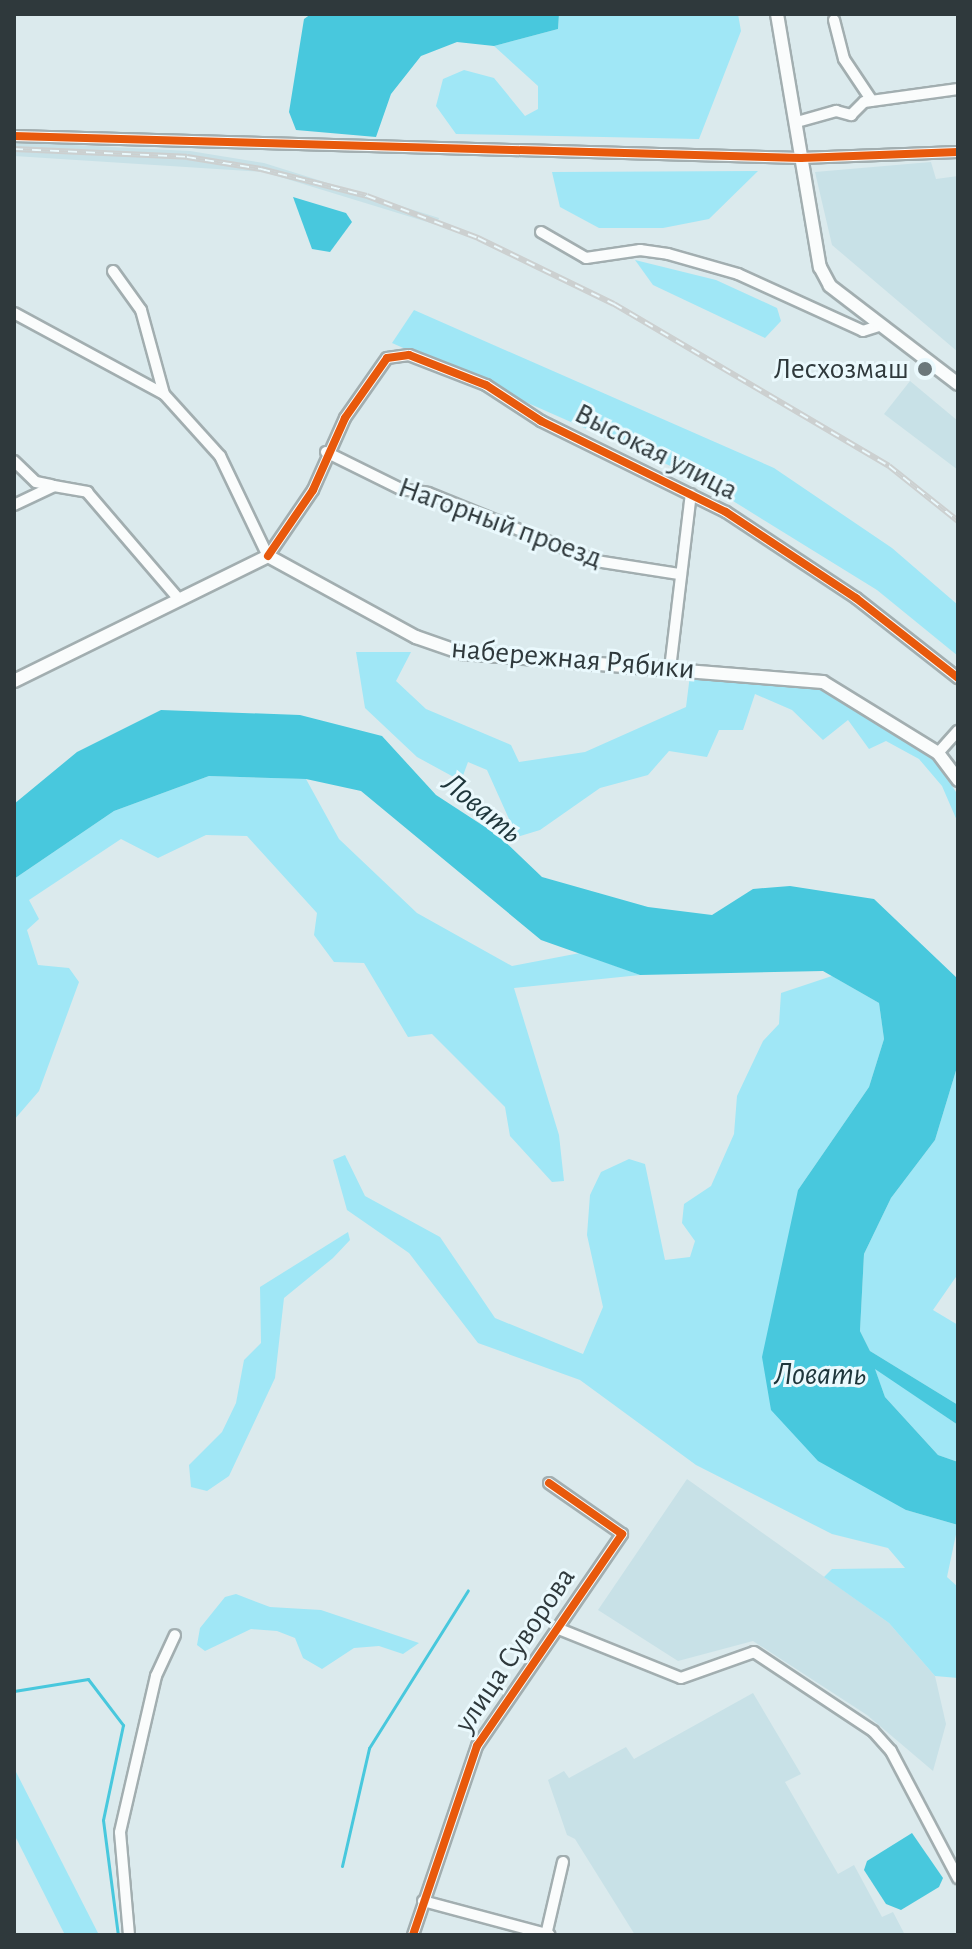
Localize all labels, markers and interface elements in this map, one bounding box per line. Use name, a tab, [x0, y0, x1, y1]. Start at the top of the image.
place label: Лесхозмаш	[774, 351, 909, 387]
marker: Лесхозмаш	[916, 360, 934, 378]
street label: Высокая улица	[568, 395, 744, 509]
street label: Нагорный проезд	[393, 469, 607, 577]
street label: набережная Рябики	[450, 630, 696, 688]
water label: Ловать	[434, 764, 530, 852]
water label: Ловать	[774, 1355, 866, 1393]
street label: улица Суворова	[447, 1561, 583, 1739]

